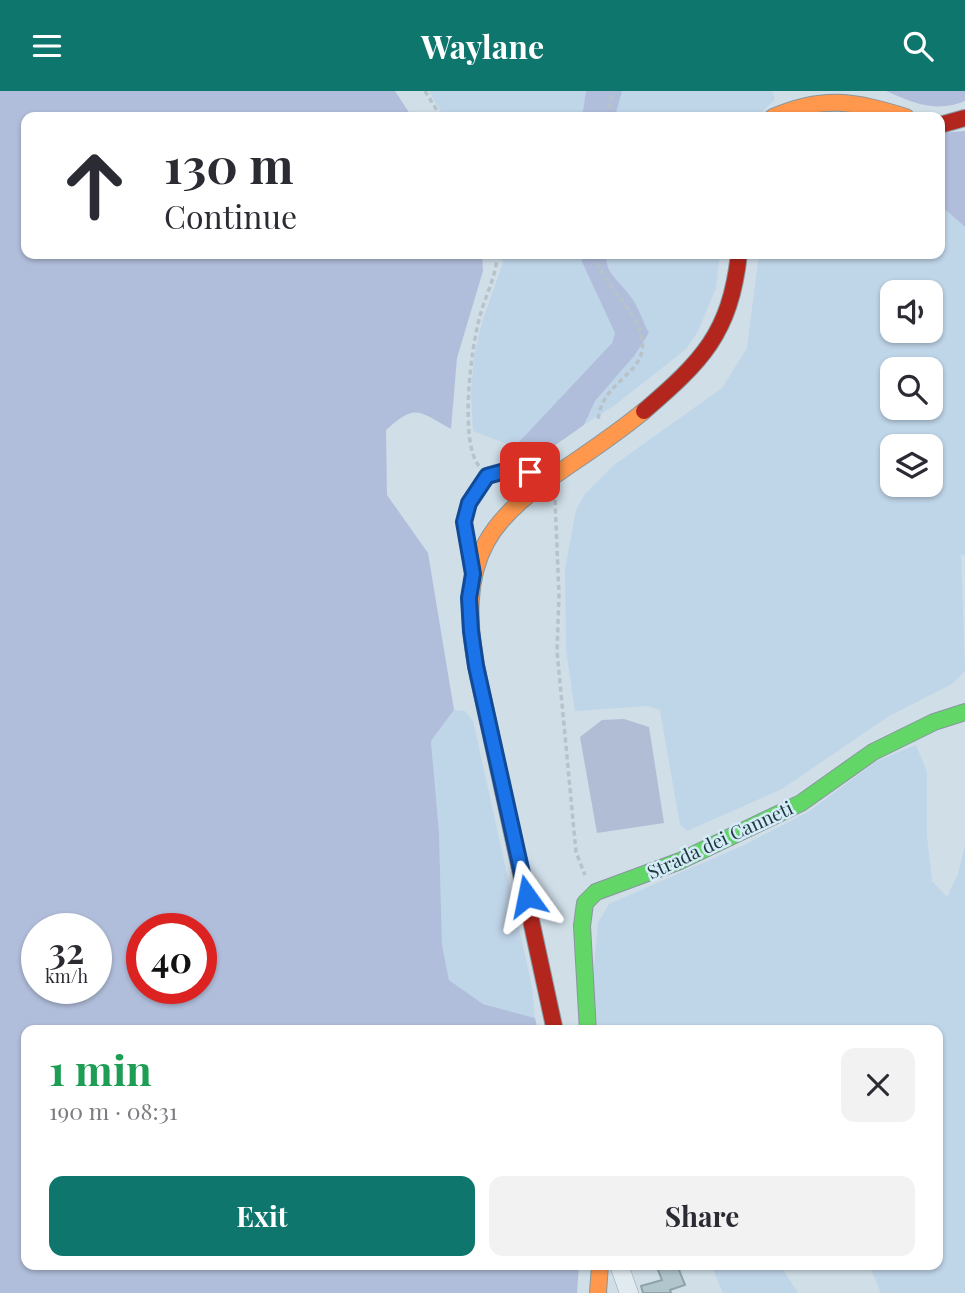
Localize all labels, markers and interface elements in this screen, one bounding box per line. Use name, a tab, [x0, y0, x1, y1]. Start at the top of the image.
text: Waylane	[421, 24, 544, 67]
icon: menu	[28, 27, 66, 65]
icon: search	[899, 27, 937, 65]
text: 130 m	[164, 131, 294, 196]
icon: ahead	[49, 140, 140, 231]
text: Continue	[164, 194, 297, 237]
map controls	[880, 280, 943, 497]
button: sound	[880, 280, 943, 343]
button: search	[880, 357, 943, 420]
button: layers	[880, 434, 943, 497]
pin	[500, 442, 560, 502]
icon: arrive	[511, 453, 549, 491]
street label: Strada dei Canneti	[642, 794, 797, 884]
position arrow	[490, 859, 564, 933]
speed limit sign: 40	[126, 913, 217, 1004]
text: 32	[49, 926, 84, 973]
text: km/h	[45, 964, 88, 988]
text: 1 min	[49, 1041, 152, 1097]
button: close	[841, 1048, 915, 1122]
text: 190 m · 08:31	[49, 1095, 177, 1126]
button: Exit	[49, 1176, 475, 1256]
button: Share	[489, 1176, 915, 1256]

